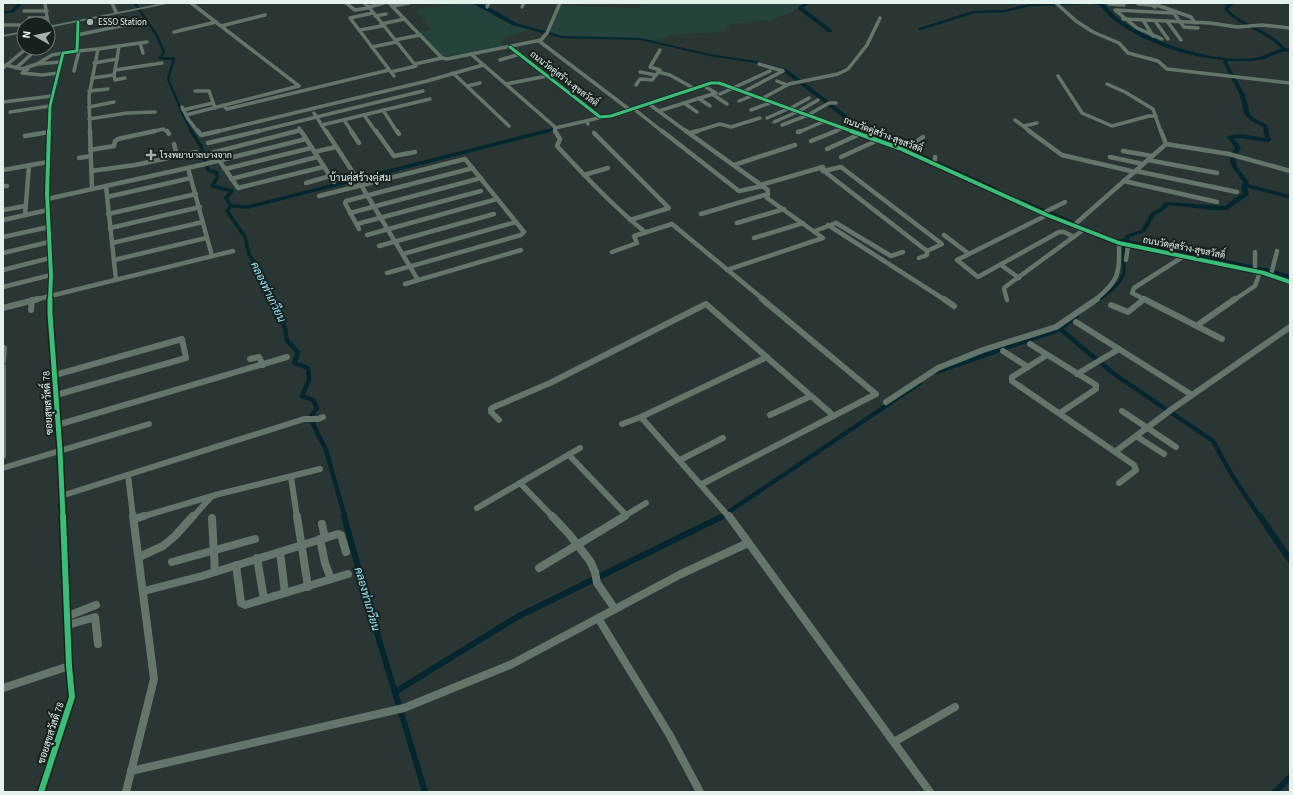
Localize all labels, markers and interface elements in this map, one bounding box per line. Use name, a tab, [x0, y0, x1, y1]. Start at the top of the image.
north arrow	[16, 16, 56, 56]
place label: ESSO Station	[98, 16, 147, 29]
marker: ESSO Station	[85, 17, 95, 27]
text: N	[19, 30, 35, 39]
street label: ถนนวัดคู่สร้าง-สุขสวัสดิ์	[527, 45, 603, 110]
street label: ถนนวัดคู่สร้าง-สุขสวัสดิ์	[842, 111, 926, 156]
marker: โรงพยาบาลบางจาก	[145, 149, 157, 161]
place label: โรงพยาบาลบางจาก	[159, 149, 232, 162]
district label: บ้านคู่สร้างคู่สม	[329, 171, 391, 185]
street label: ถนนวัดคู่สร้าง-สุขสวัสดิ์	[1142, 230, 1227, 262]
water label: คลองท่าเกวียน	[247, 259, 290, 325]
street label: ซอยสุขสวัสดิ์ 78	[37, 371, 57, 435]
water label: คลองท่าเกวียน	[351, 565, 384, 633]
street label: ซอยสุขสวัสดิ์ 78	[32, 700, 68, 766]

